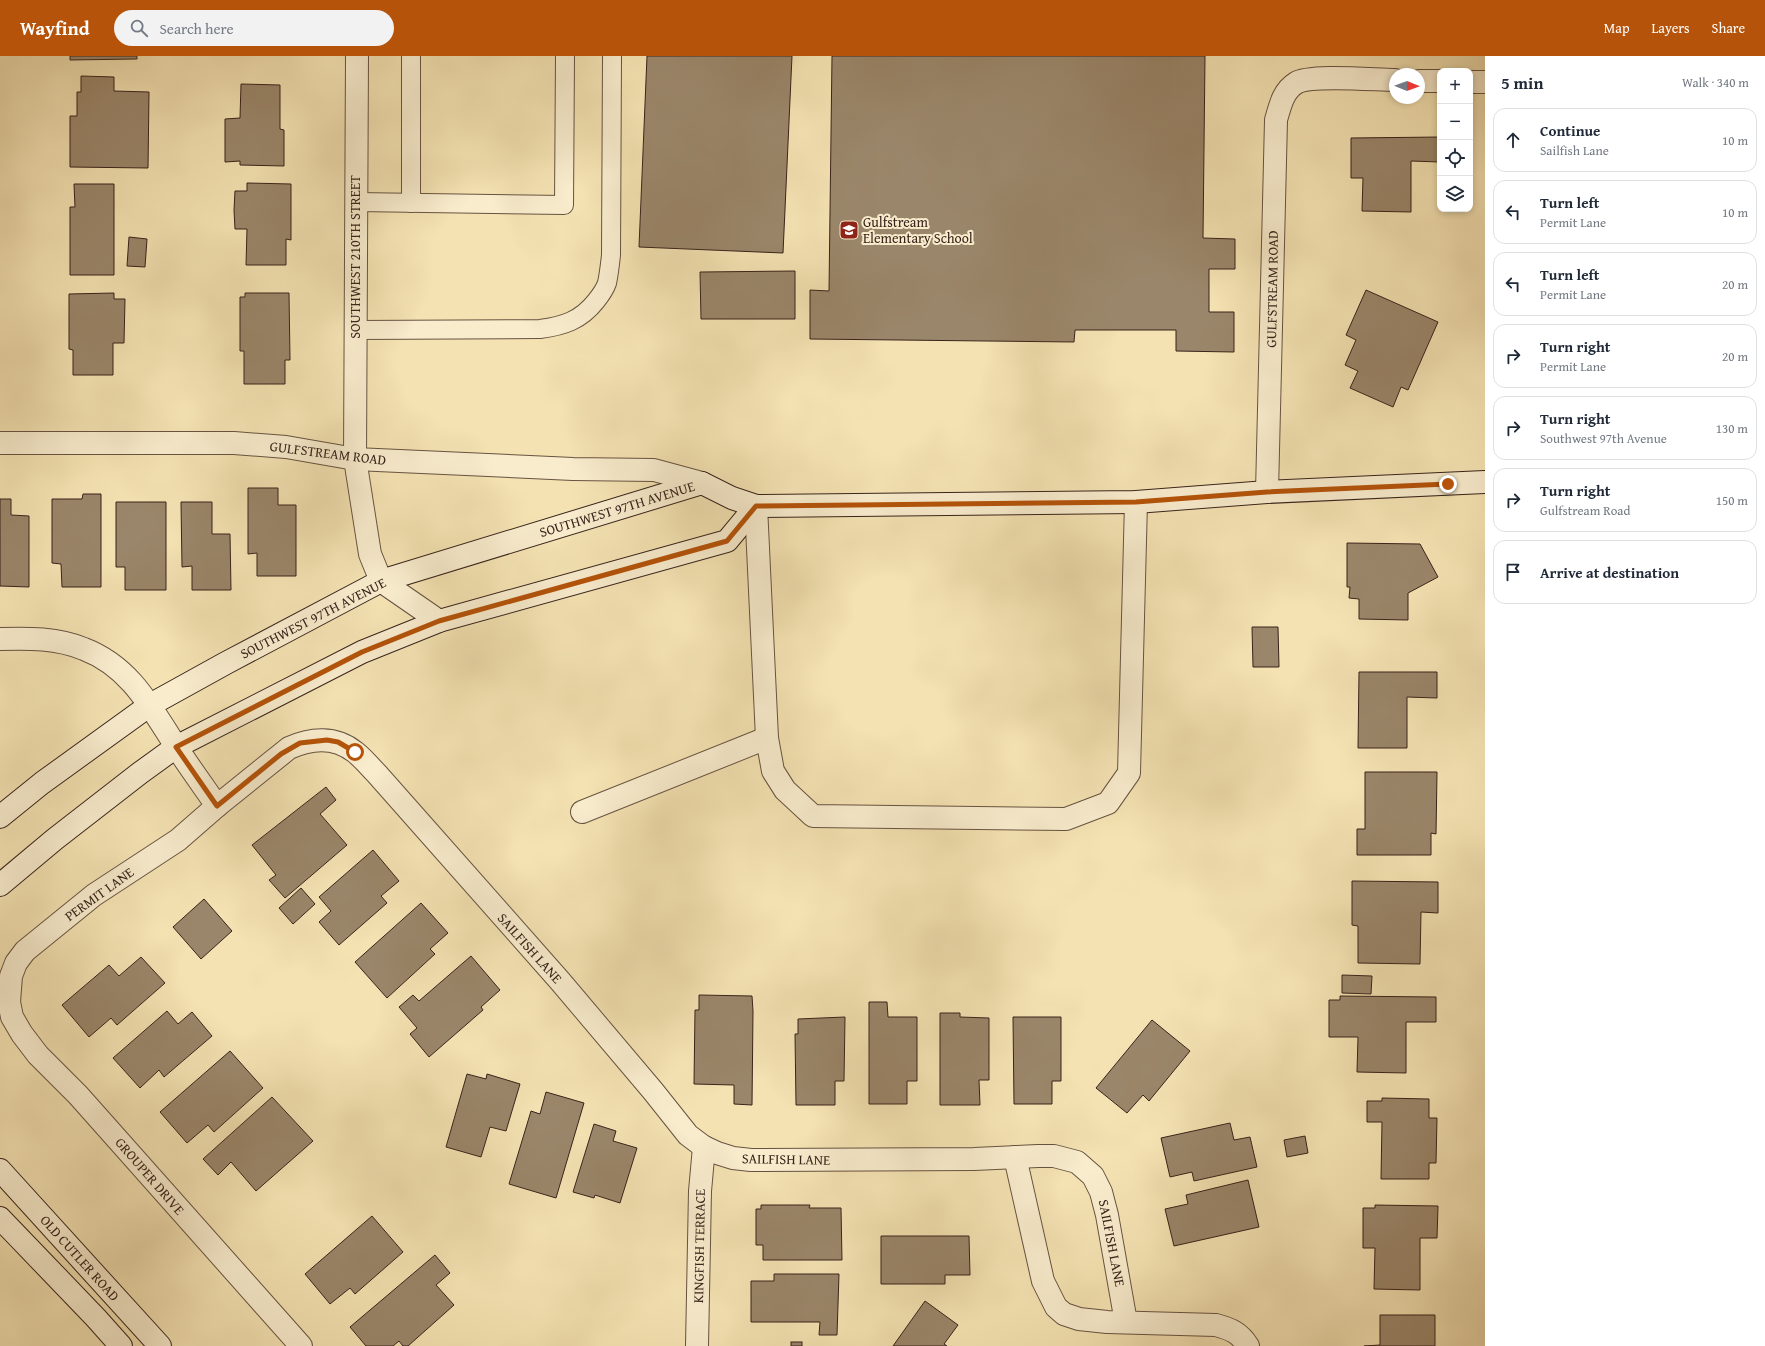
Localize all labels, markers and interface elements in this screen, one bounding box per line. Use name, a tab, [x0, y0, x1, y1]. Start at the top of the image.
search box	[114, 10, 394, 46]
text: Wayfind	[20, 14, 90, 42]
icon: search	[128, 17, 150, 39]
text: Search here	[160, 18, 234, 39]
text: Map	[1604, 18, 1630, 38]
text: Layers	[1652, 18, 1690, 38]
text: Share	[1712, 18, 1745, 38]
north arrow	[1389, 68, 1425, 104]
map controls	[1437, 68, 1473, 212]
button: +	[1437, 68, 1473, 104]
text: 5 min	[1501, 70, 1543, 95]
text: Walk · 340 m	[1682, 73, 1749, 92]
button: −	[1437, 104, 1473, 140]
text: Continue	[1540, 120, 1601, 141]
icon: ahead	[1502, 129, 1524, 151]
text: 10 m	[1722, 131, 1748, 150]
button: locate	[1437, 140, 1473, 176]
text: Sailfish Lane	[1540, 141, 1609, 160]
street label: SOUTHWEST 210TH STREET	[345, 175, 365, 339]
button: layers	[1437, 176, 1473, 212]
text: Turn left	[1540, 192, 1599, 213]
icon: left	[1502, 201, 1524, 223]
text: 10 m	[1722, 203, 1748, 222]
place label: Gulfstream Elementary School	[863, 212, 973, 248]
text: Permit Lane	[1540, 213, 1606, 232]
school or university icon: Gulfstream Elementary School	[838, 219, 860, 241]
street label: GULFSTREAM ROAD	[1261, 230, 1283, 348]
text: Turn left	[1540, 264, 1599, 285]
icon: left	[1502, 273, 1524, 295]
text: 20 m	[1722, 275, 1748, 294]
text: Permit Lane	[1540, 285, 1606, 304]
text: Turn right	[1540, 336, 1611, 357]
icon: right	[1502, 345, 1524, 367]
text: 20 m	[1722, 347, 1748, 366]
text: Permit Lane	[1540, 357, 1606, 376]
text: Turn right	[1540, 408, 1611, 429]
icon: right	[1502, 417, 1524, 439]
text: 130 m	[1716, 419, 1748, 438]
text: Southwest 97th Avenue	[1540, 429, 1667, 448]
street label: GULFSTREAM ROAD	[269, 436, 387, 470]
route end	[1439, 475, 1457, 493]
street label: SOUTHWEST 97TH AVENUE	[537, 476, 697, 542]
text: Turn right	[1540, 480, 1611, 501]
icon: right	[1502, 489, 1524, 511]
text: 150 m	[1716, 491, 1748, 510]
text: Gulfstream Road	[1540, 501, 1630, 520]
icon: arrive	[1502, 561, 1524, 583]
text: Arrive at destination	[1540, 562, 1679, 583]
street label: SOUTHWEST 97TH AVENUE	[237, 572, 389, 664]
route start	[346, 743, 364, 761]
street label: PERMIT LANE	[60, 862, 138, 926]
street label: SAILFISH LANE	[493, 908, 567, 988]
street label: GROUPER DRIVE	[111, 1133, 189, 1219]
street label: SAILFISH LANE	[742, 1148, 830, 1170]
street label: KINGFISH TERRACE	[688, 1189, 710, 1303]
street label: SAILFISH LANE	[1094, 1198, 1130, 1288]
street label: OLD CUTLER ROAD	[36, 1211, 124, 1305]

